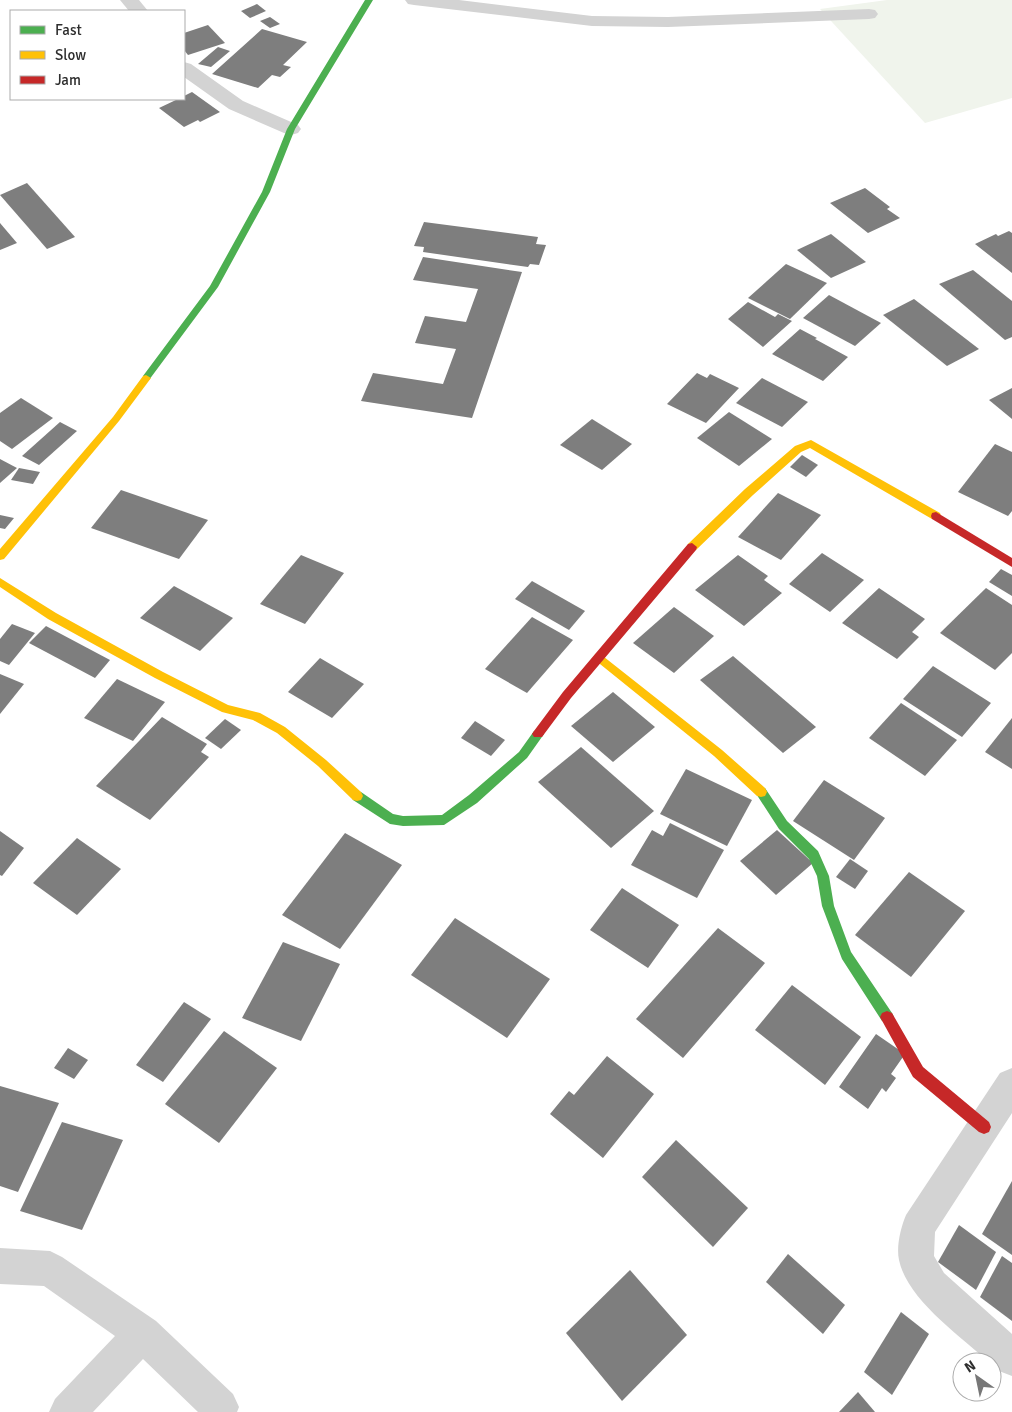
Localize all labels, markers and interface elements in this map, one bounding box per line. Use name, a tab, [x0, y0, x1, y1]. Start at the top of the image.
legend	[10, 10, 185, 100]
text: Fast	[55, 21, 82, 39]
text: Slow	[55, 46, 86, 64]
text: Jam	[55, 71, 81, 89]
north arrow	[952, 1352, 1002, 1402]
text: N	[961, 1357, 979, 1376]

